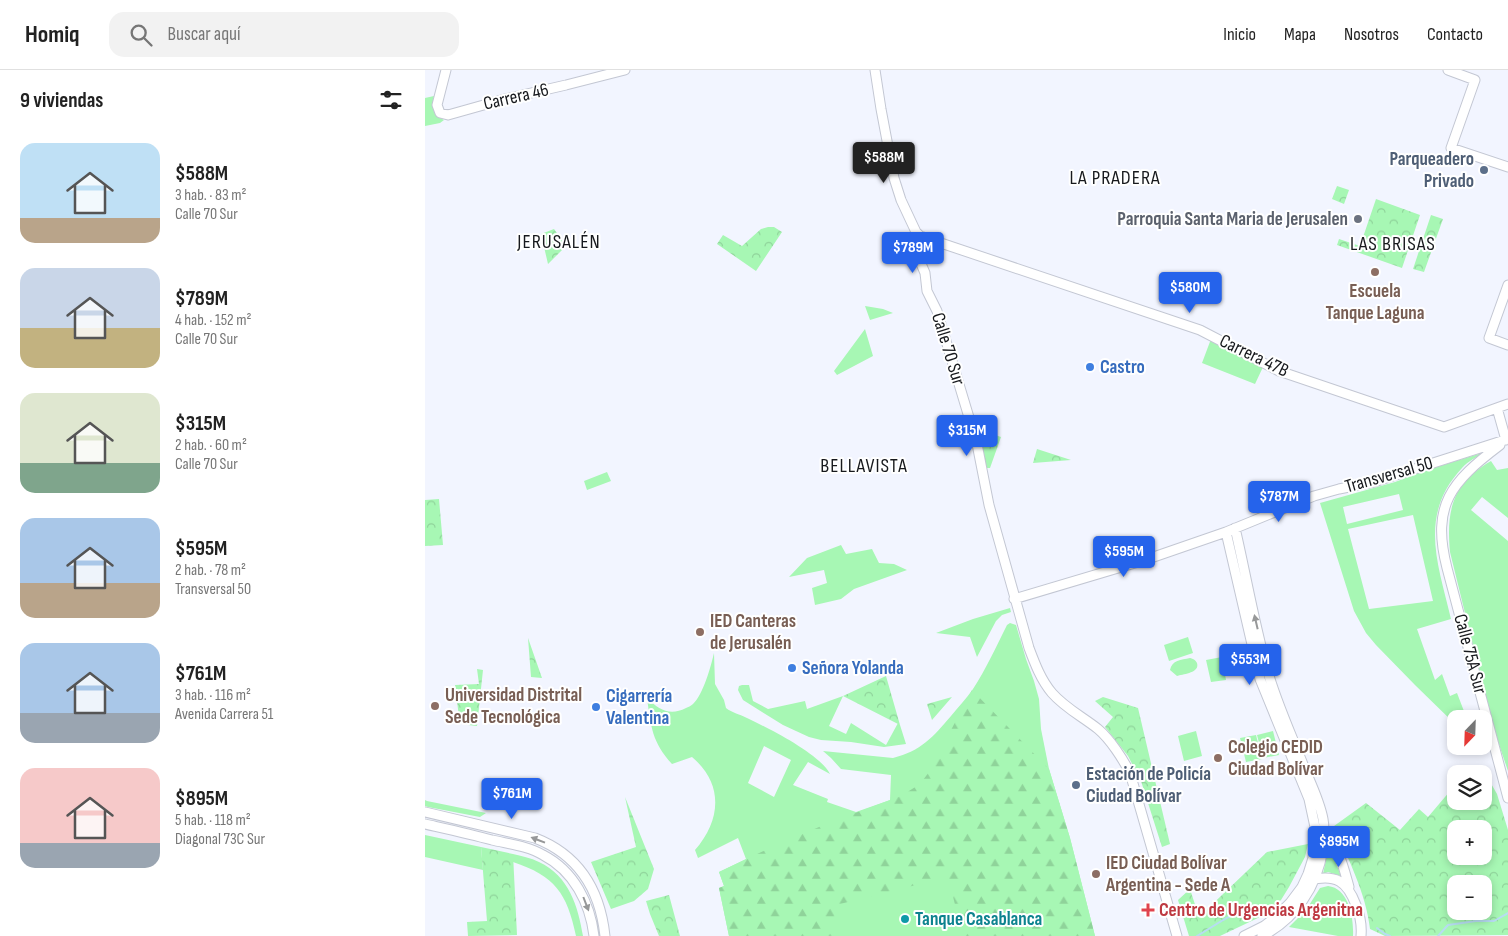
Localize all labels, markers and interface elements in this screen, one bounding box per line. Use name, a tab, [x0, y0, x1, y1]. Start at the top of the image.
search box	[109, 12, 459, 57]
text: Homiq	[25, 20, 79, 49]
icon: search	[127, 21, 155, 49]
text: Buscar aquí	[167, 23, 241, 46]
text: Inicio	[1223, 24, 1256, 45]
text: Mapa	[1284, 24, 1316, 45]
text: Nosotros	[1344, 24, 1399, 45]
text: Contacto	[1427, 24, 1483, 45]
street label: Carrera 46	[481, 78, 551, 116]
icon: filters	[377, 86, 405, 114]
text: 9 viviendas	[20, 88, 103, 113]
pin: $588M	[849, 142, 919, 184]
text: $588M	[864, 148, 904, 167]
place label: Parqueadero Privado	[1389, 148, 1474, 193]
text: $588M	[175, 161, 228, 186]
icon: home	[60, 163, 120, 223]
marker: Parqueadero Privado	[1478, 164, 1490, 176]
district label: LA PRADERA	[1069, 166, 1161, 190]
text: 3 hab. · 83 m²	[175, 186, 247, 205]
text: Calle 70 Sur	[175, 205, 238, 224]
place label: Parroquia Santa Maria de Jerusalen	[1117, 208, 1348, 231]
marker: Parroquia Santa Maria de Jerusalen	[1352, 213, 1364, 225]
district label: JERUSALÉN	[516, 230, 601, 254]
pin: $789M	[878, 232, 948, 274]
district label: LAS BRISAS	[1350, 232, 1436, 256]
text: $789M	[893, 238, 933, 257]
marker: Escuela Tanque Laguna	[1369, 266, 1381, 278]
pin: $580M	[1155, 272, 1225, 314]
text: $580M	[1170, 278, 1210, 297]
place label: Escuela Tanque Laguna	[1326, 280, 1424, 325]
text: $789M	[175, 286, 228, 311]
icon: home	[60, 288, 120, 348]
street label: Calle 70 Sur	[926, 310, 970, 389]
text: 4 hab. · 152 m²	[175, 311, 251, 330]
street label: Carrera 47B	[1216, 329, 1292, 383]
text: Calle 70 Sur	[175, 330, 238, 349]
place label: Castro	[1100, 356, 1145, 379]
marker: Castro	[1084, 361, 1096, 373]
text: $315M	[175, 411, 226, 436]
icon: home	[60, 413, 120, 473]
pin: $315M	[932, 414, 1002, 457]
text: $315M	[948, 421, 986, 440]
text: 2 hab. · 60 m²	[175, 436, 247, 455]
street label: Transversal 50	[1342, 451, 1436, 499]
district label: BELLAVISTA	[820, 454, 908, 478]
text: Calle 70 Sur	[175, 455, 238, 474]
pin: $787M	[1244, 480, 1314, 523]
text: $787M	[1259, 487, 1299, 506]
text: $595M	[175, 536, 227, 561]
pin: $595M	[1089, 536, 1159, 578]
icon: home	[60, 538, 120, 598]
text: $595M	[1104, 542, 1144, 561]
text: 2 hab. · 78 m²	[175, 561, 246, 580]
text: Transversal 50	[175, 580, 251, 599]
place label: IED Canteras de Jerusalén	[710, 610, 796, 655]
street label: Calle 75A Sur	[1448, 611, 1492, 697]
one-way arrow	[1252, 614, 1260, 629]
marker: IED Canteras de Jerusalén	[694, 626, 706, 638]
pin: $553M	[1215, 644, 1285, 686]
text: $553M	[1230, 650, 1270, 669]
place label: Señora Yolanda	[802, 657, 904, 680]
text: $761M	[175, 661, 226, 686]
marker: Señora Yolanda	[786, 662, 798, 674]
icon: home	[60, 663, 120, 723]
place label: Universidad Distrital Sede Tecnológica	[445, 684, 582, 729]
place label: Cigarrería Valentina	[606, 685, 672, 730]
text: 3 hab. · 116 m²	[175, 686, 251, 705]
marker: Universidad Distrital Sede Tecnológica	[429, 700, 441, 712]
marker: Cigarrería Valentina	[590, 701, 602, 713]
text: Avenida Carrera 51	[175, 705, 273, 724]
north arrow	[1447, 710, 1493, 755]
map controls	[1447, 710, 1492, 920]
place label: Colegio CEDID Ciudad Bolívar	[1228, 736, 1324, 781]
marker: Colegio CEDID Ciudad Bolívar	[1212, 752, 1224, 764]
place label: Estación de Policía Ciudad Bolívar	[1086, 763, 1211, 808]
button: layers	[1447, 765, 1492, 810]
pin: $761M	[477, 778, 547, 820]
marker: Estación de Policía Ciudad Bolívar	[1070, 779, 1082, 791]
text: $761M	[492, 784, 532, 803]
text: $895M	[175, 786, 228, 811]
icon: home	[60, 788, 120, 848]
text: 5 hab. · 118 m²	[175, 811, 251, 830]
button: +	[1447, 820, 1492, 865]
pin: $895M	[1304, 826, 1374, 868]
text: Diagonal 73C Sur	[175, 830, 265, 849]
text: $895M	[1319, 832, 1359, 851]
one-way arrow	[530, 836, 545, 844]
place label: IED Ciudad Bolívar Argentina - Sede A	[1105, 852, 1231, 897]
marker: IED Ciudad Bolívar Argentina - Sede A	[1090, 868, 1102, 880]
button: −	[1447, 875, 1492, 920]
one-way arrow	[582, 897, 590, 912]
place label: Centro de Urgencias Argenitna	[1159, 899, 1363, 922]
marker: Centro de Urgencias Argenitna	[1141, 903, 1155, 917]
place label: Tanque Casablanca	[915, 908, 1042, 931]
marker: Tanque Casablanca	[899, 913, 911, 925]

